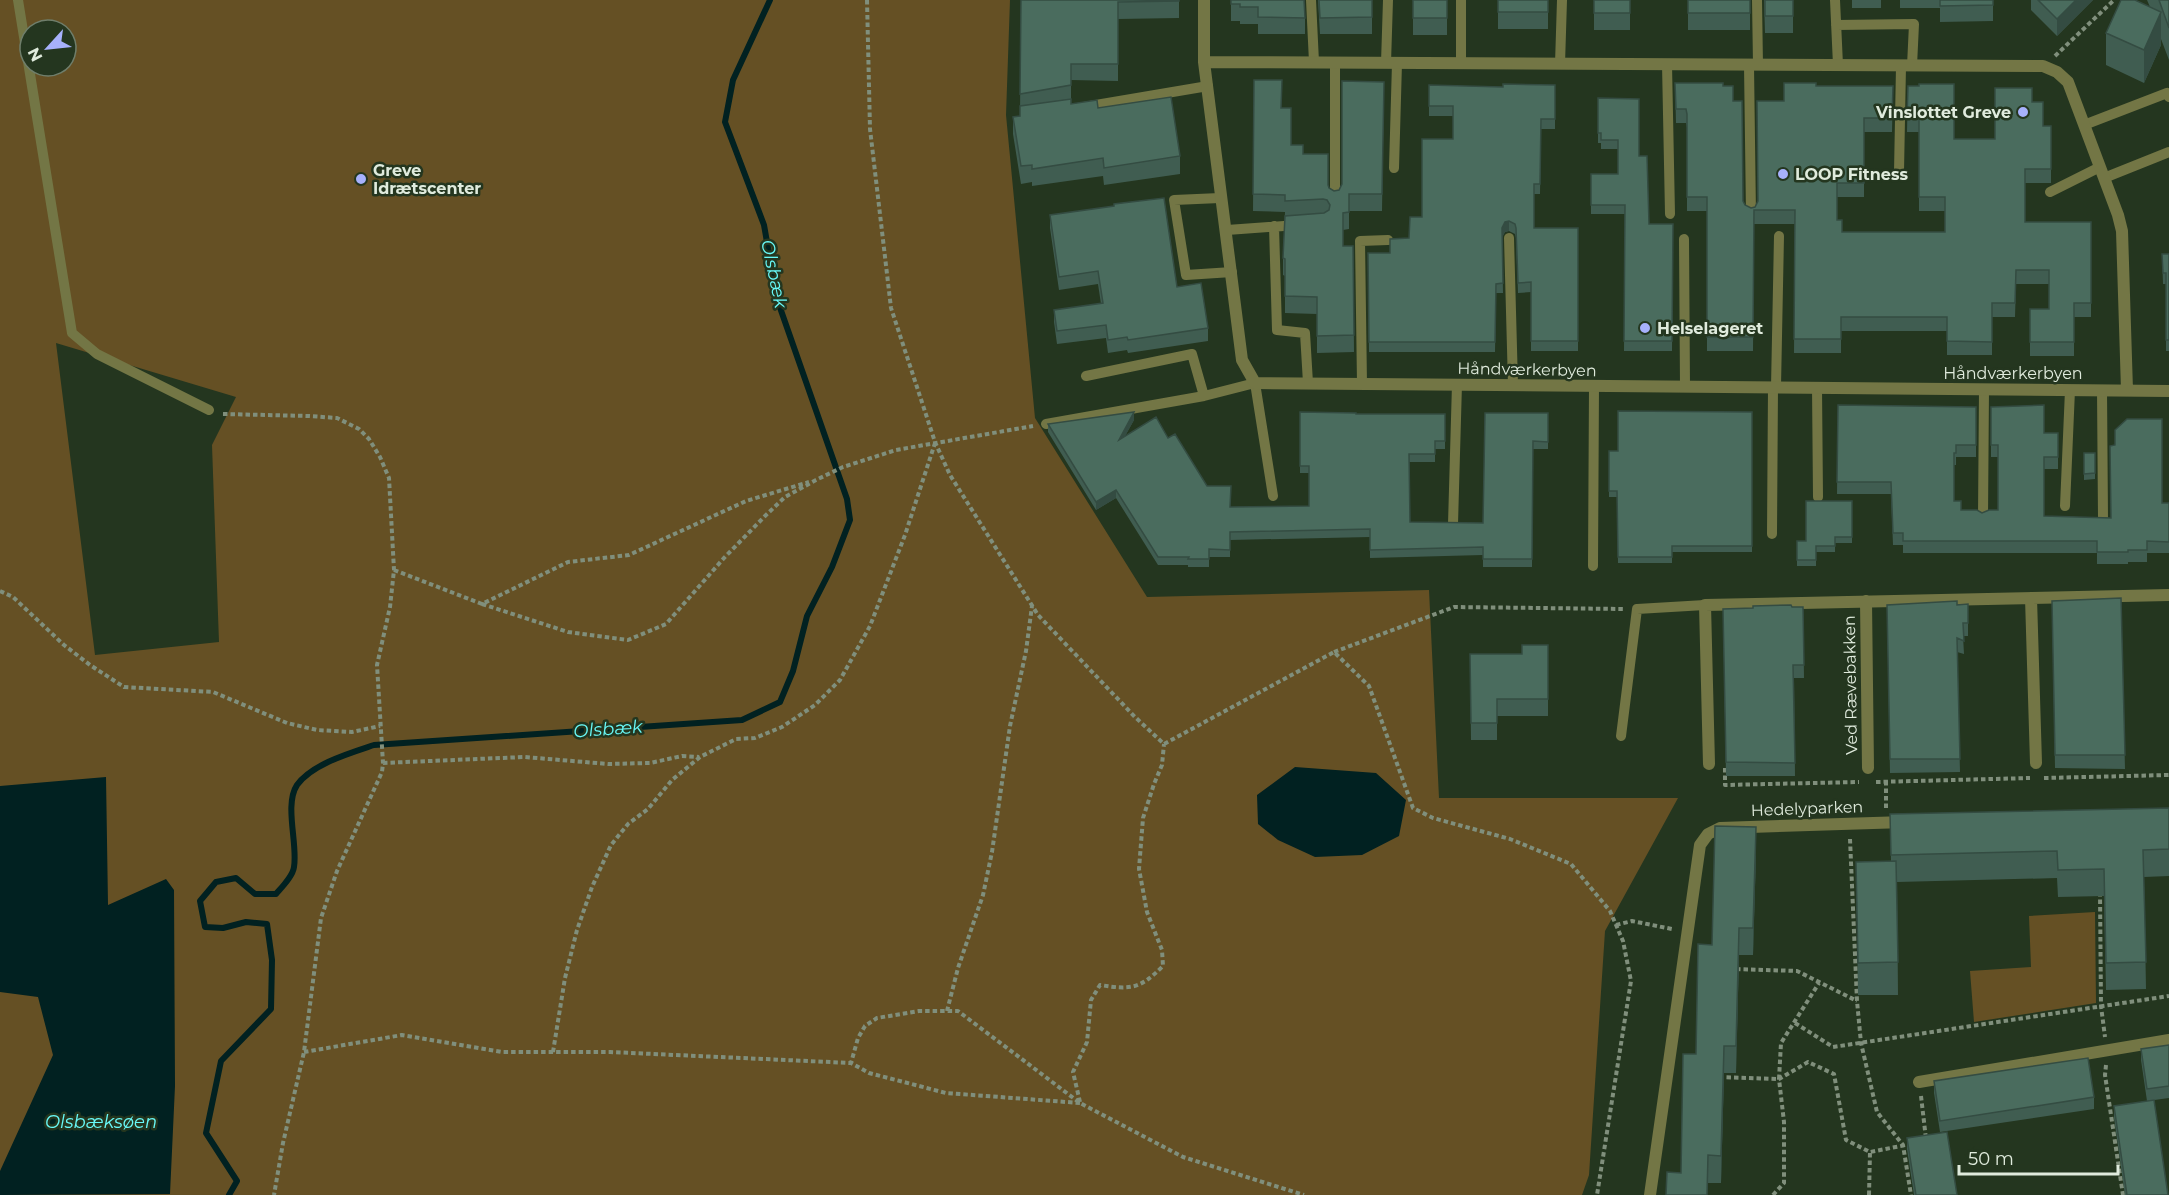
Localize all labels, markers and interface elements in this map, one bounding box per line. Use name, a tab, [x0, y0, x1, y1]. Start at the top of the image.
north arrow	[18, 18, 78, 78]
text: N	[24, 45, 46, 65]
place label: Vinslottet Greve	[1875, 103, 2011, 122]
marker: Vinslottet Greve	[2016, 105, 2030, 119]
place label: Greve Idrætscenter	[373, 161, 481, 198]
place label: LOOP Fitness	[1795, 165, 1908, 184]
marker: LOOP Fitness	[1776, 167, 1790, 181]
marker: Greve Idrætscenter	[354, 172, 368, 186]
water label: Olsbæk	[756, 238, 792, 312]
place label: Helselageret	[1657, 319, 1763, 338]
marker: Helselageret	[1638, 321, 1652, 335]
street label: Håndværkerbyen	[1457, 359, 1597, 380]
street label: Håndværkerbyen	[1943, 364, 2083, 383]
street label: Ved Rævebakken	[1840, 615, 1861, 755]
water label: Olsbæk	[573, 716, 645, 742]
street label: Hedelyparken	[1751, 797, 1863, 820]
water label: Olsbæksøen	[45, 1111, 157, 1133]
scale bar	[1959, 1138, 2118, 1176]
text: 50 m	[1968, 1148, 2014, 1170]

